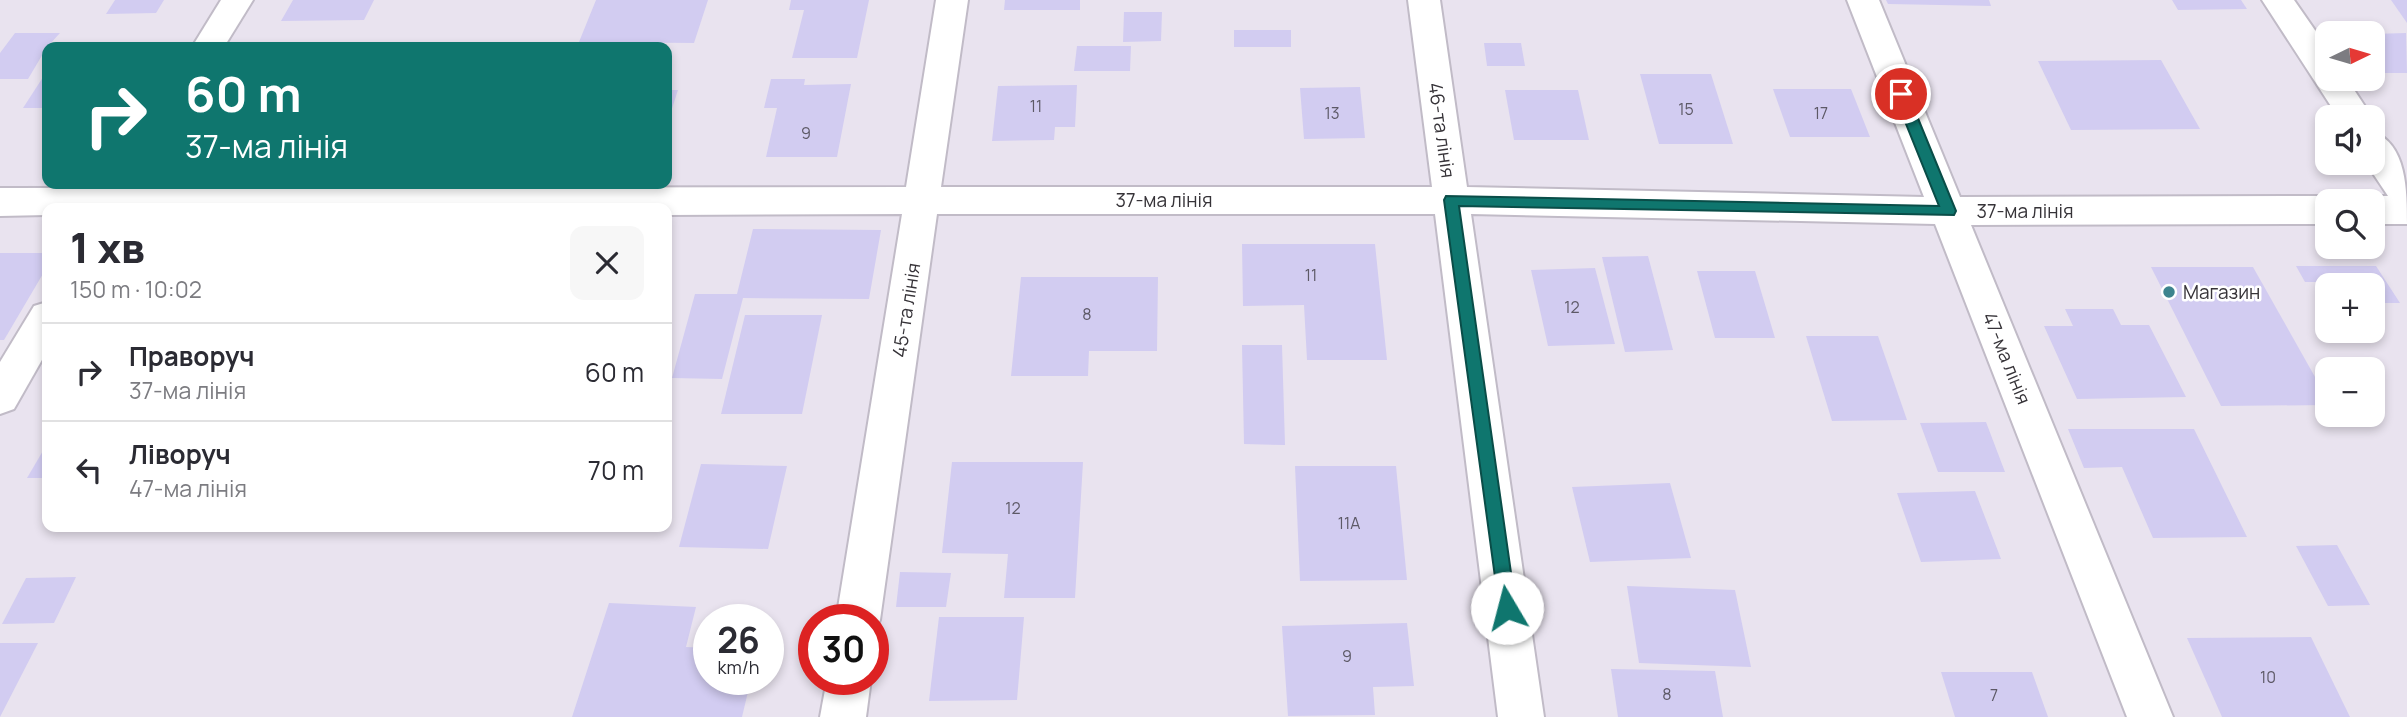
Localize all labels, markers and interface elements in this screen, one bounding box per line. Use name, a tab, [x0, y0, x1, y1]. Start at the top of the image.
north arrow	[2315, 21, 2385, 91]
map controls	[2315, 21, 2385, 427]
text: 60 m	[185, 60, 302, 127]
pin	[1871, 64, 1931, 124]
icon: right	[70, 70, 161, 161]
icon: arrive	[1882, 75, 1920, 113]
street label: 46-та лінія	[1422, 81, 1462, 179]
house number: 11	[1030, 95, 1042, 117]
house number: 15	[1678, 98, 1694, 120]
house number: 13	[1324, 102, 1340, 124]
house number: 17	[1814, 102, 1828, 124]
button: sound	[2315, 105, 2385, 175]
house number: 9	[801, 122, 811, 144]
text: 37-ма лінія	[185, 124, 348, 168]
street label: 37-ма лінія	[1116, 187, 1212, 213]
button: search	[2315, 189, 2385, 259]
street label: 37-ма лінія	[1977, 198, 2073, 224]
text: 1 хв	[70, 218, 145, 276]
button: close	[570, 226, 644, 300]
street label: 45-та лінія	[886, 261, 926, 359]
house number: 11	[1305, 264, 1317, 286]
text: 150 m · 10:02	[70, 273, 202, 305]
button: +	[2315, 273, 2385, 343]
place label: Магазин	[2183, 279, 2260, 305]
marker: Магазин	[2161, 284, 2177, 300]
house number: 12	[1564, 296, 1580, 318]
house number: 8	[1082, 303, 1092, 325]
street label: 47-ма лінія	[1977, 308, 2037, 408]
text: Праворуч	[129, 338, 254, 374]
icon: right	[70, 353, 108, 391]
text: 60 m	[585, 354, 644, 390]
button: −	[2315, 357, 2385, 427]
text: 37-ма лінія	[129, 374, 246, 406]
text: Ліворуч	[129, 436, 231, 472]
icon: left	[70, 451, 108, 489]
text: 70 m	[588, 452, 644, 488]
text: 47-ма лінія	[129, 472, 247, 504]
house number: 12	[1005, 497, 1021, 519]
house number: 11А	[1338, 512, 1360, 534]
position arrow	[1470, 571, 1544, 645]
speed limit sign: 30	[798, 604, 889, 695]
text: 26	[717, 616, 760, 664]
house number: 9	[1342, 645, 1352, 667]
text: km/h	[718, 655, 759, 679]
house number: 10	[2260, 666, 2276, 688]
house number: 8	[1662, 683, 1672, 705]
house number: 7	[1990, 684, 1998, 706]

